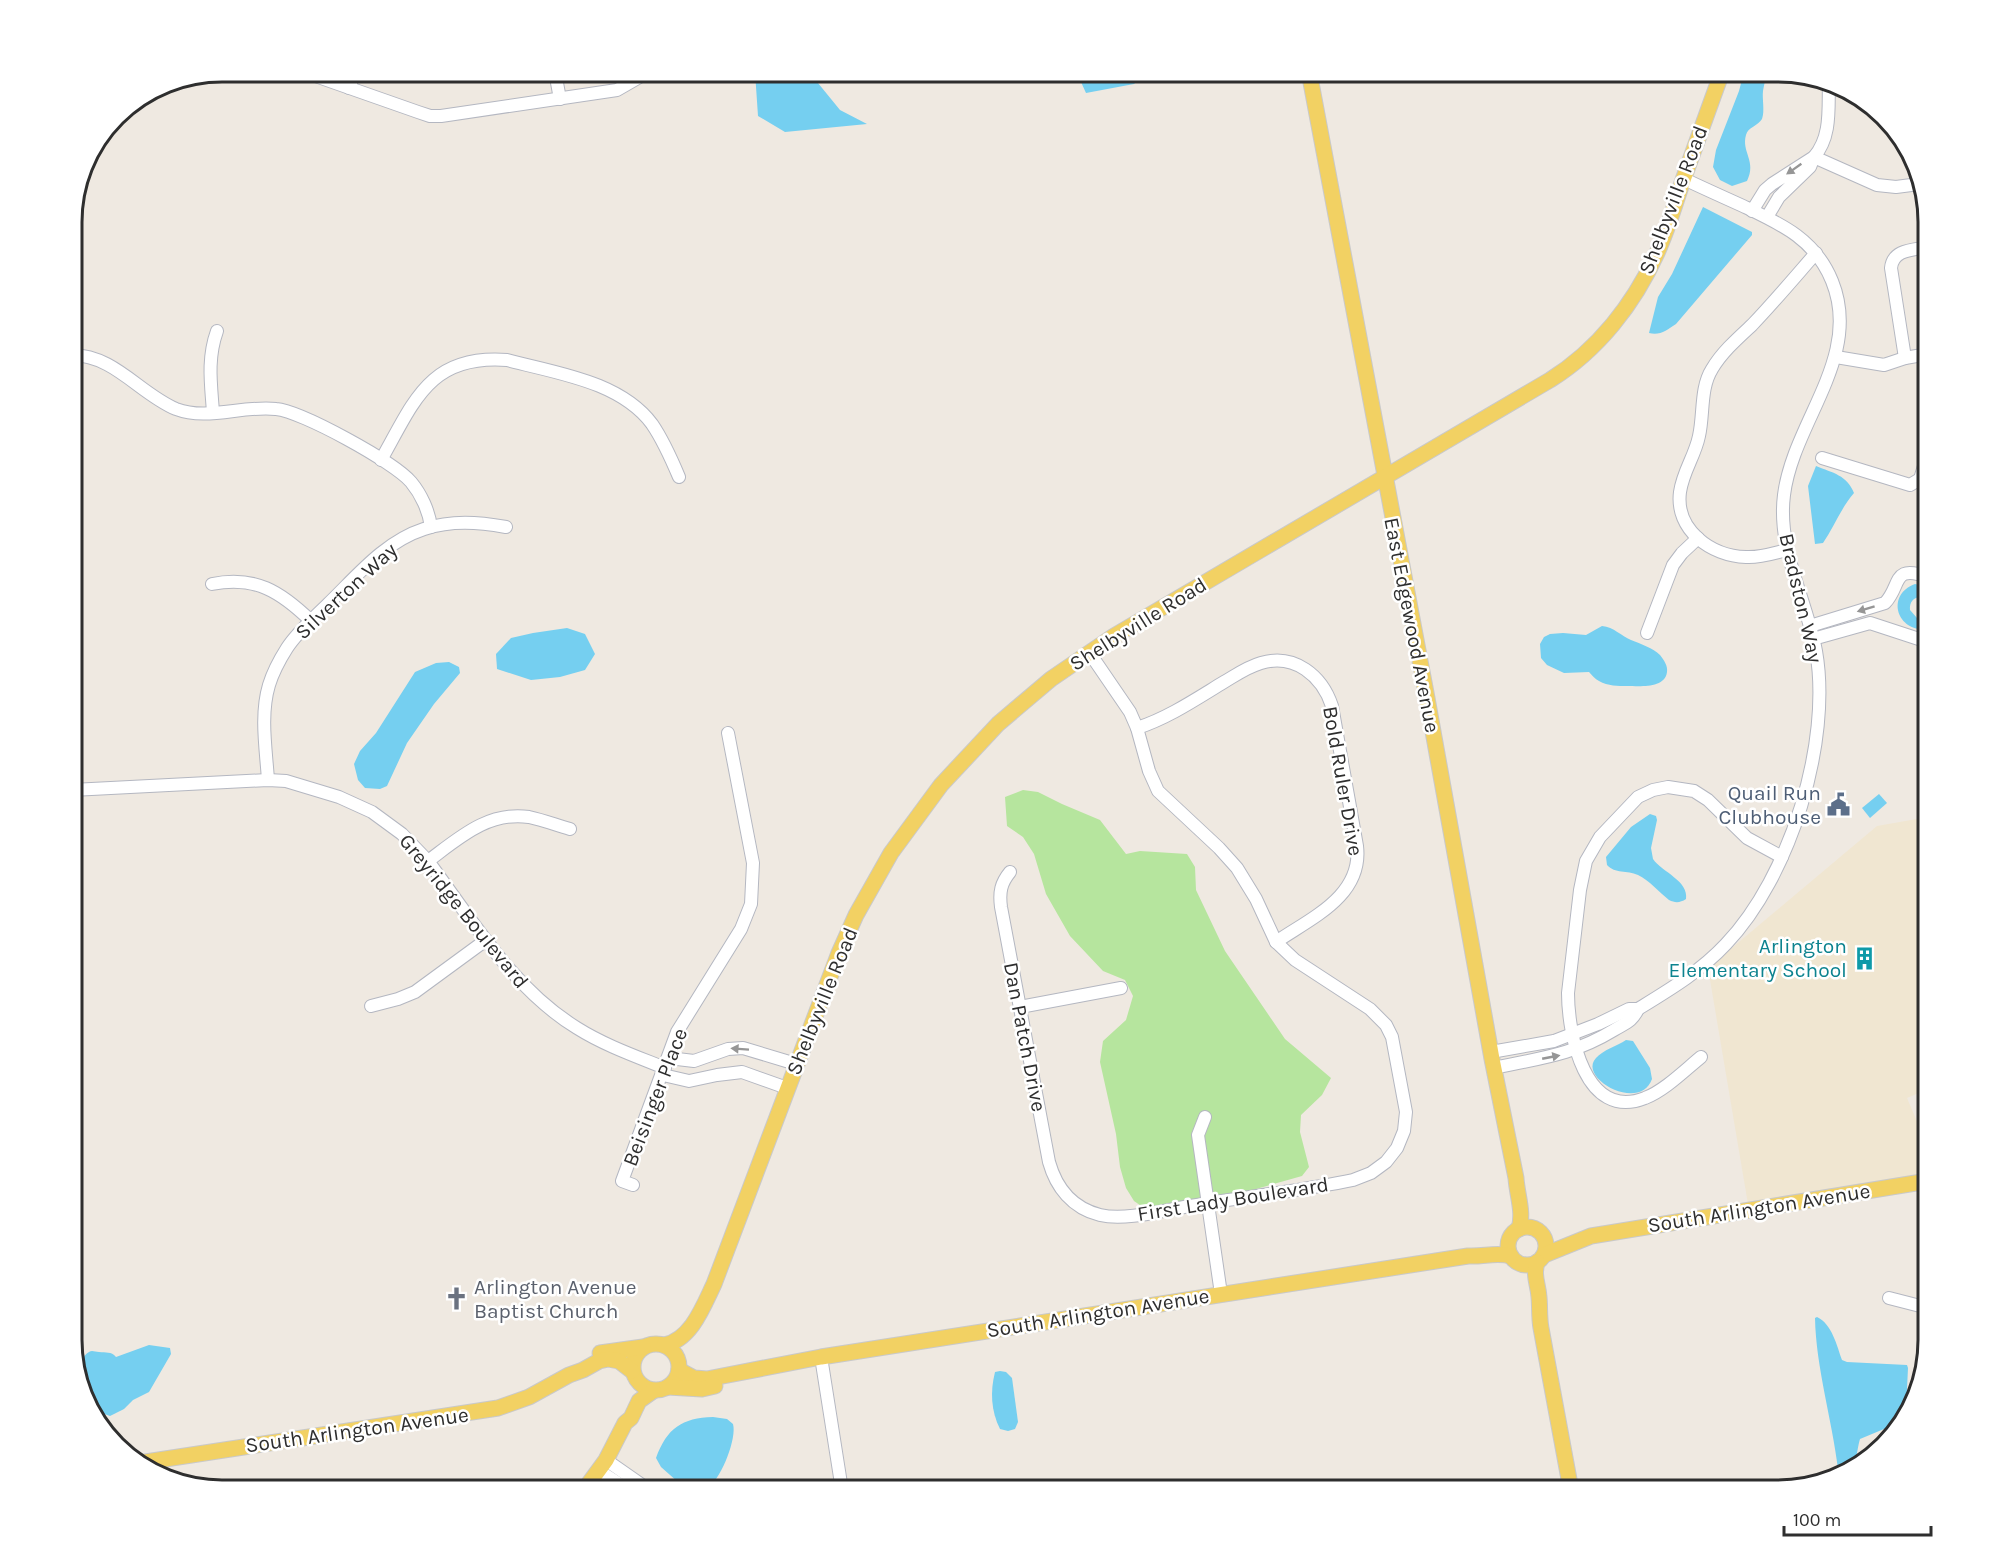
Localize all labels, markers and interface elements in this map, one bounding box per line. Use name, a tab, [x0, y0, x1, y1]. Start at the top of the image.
street label: Shelbyville Road	[1634, 122, 1712, 278]
one-way arrow	[1787, 163, 1803, 175]
street label: East Edgewood Avenue	[1379, 515, 1445, 735]
street label: Bradston Way	[1774, 531, 1828, 665]
street label: Silverton Way	[290, 538, 402, 644]
street label: Shelbyville Road	[1065, 572, 1211, 676]
one-way arrow	[1857, 605, 1875, 614]
street label: Bold Ruler Drive	[1318, 704, 1368, 858]
place label: Quail Run Clubhouse	[1718, 781, 1821, 829]
public building icon: Quail Run Clubhouse	[1826, 792, 1852, 818]
street label: Greyridge Boulevard	[394, 829, 534, 993]
street label: Shelbyville Road	[781, 924, 863, 1078]
place label: Arlington Elementary School	[1669, 934, 1847, 982]
building icon: Arlington Elementary School	[1852, 945, 1878, 971]
street label: Dan Patch Drive	[999, 960, 1051, 1114]
street label: Beisinger Place	[618, 1025, 692, 1169]
one-way arrow	[730, 1045, 749, 1054]
one-way arrow	[1542, 1052, 1561, 1061]
street label: First Lady Boulevard	[1136, 1172, 1330, 1226]
street label: South Arlington Avenue	[1646, 1179, 1872, 1237]
place label: Arlington Avenue Baptist Church	[474, 1275, 636, 1323]
street label: South Arlington Avenue	[985, 1284, 1211, 1342]
church icon: Arlington Avenue Baptist Church	[443, 1286, 469, 1312]
street label: South Arlington Avenue	[244, 1402, 470, 1458]
scale bar	[1784, 1499, 1931, 1537]
text: 100 m	[1793, 1509, 1841, 1531]

